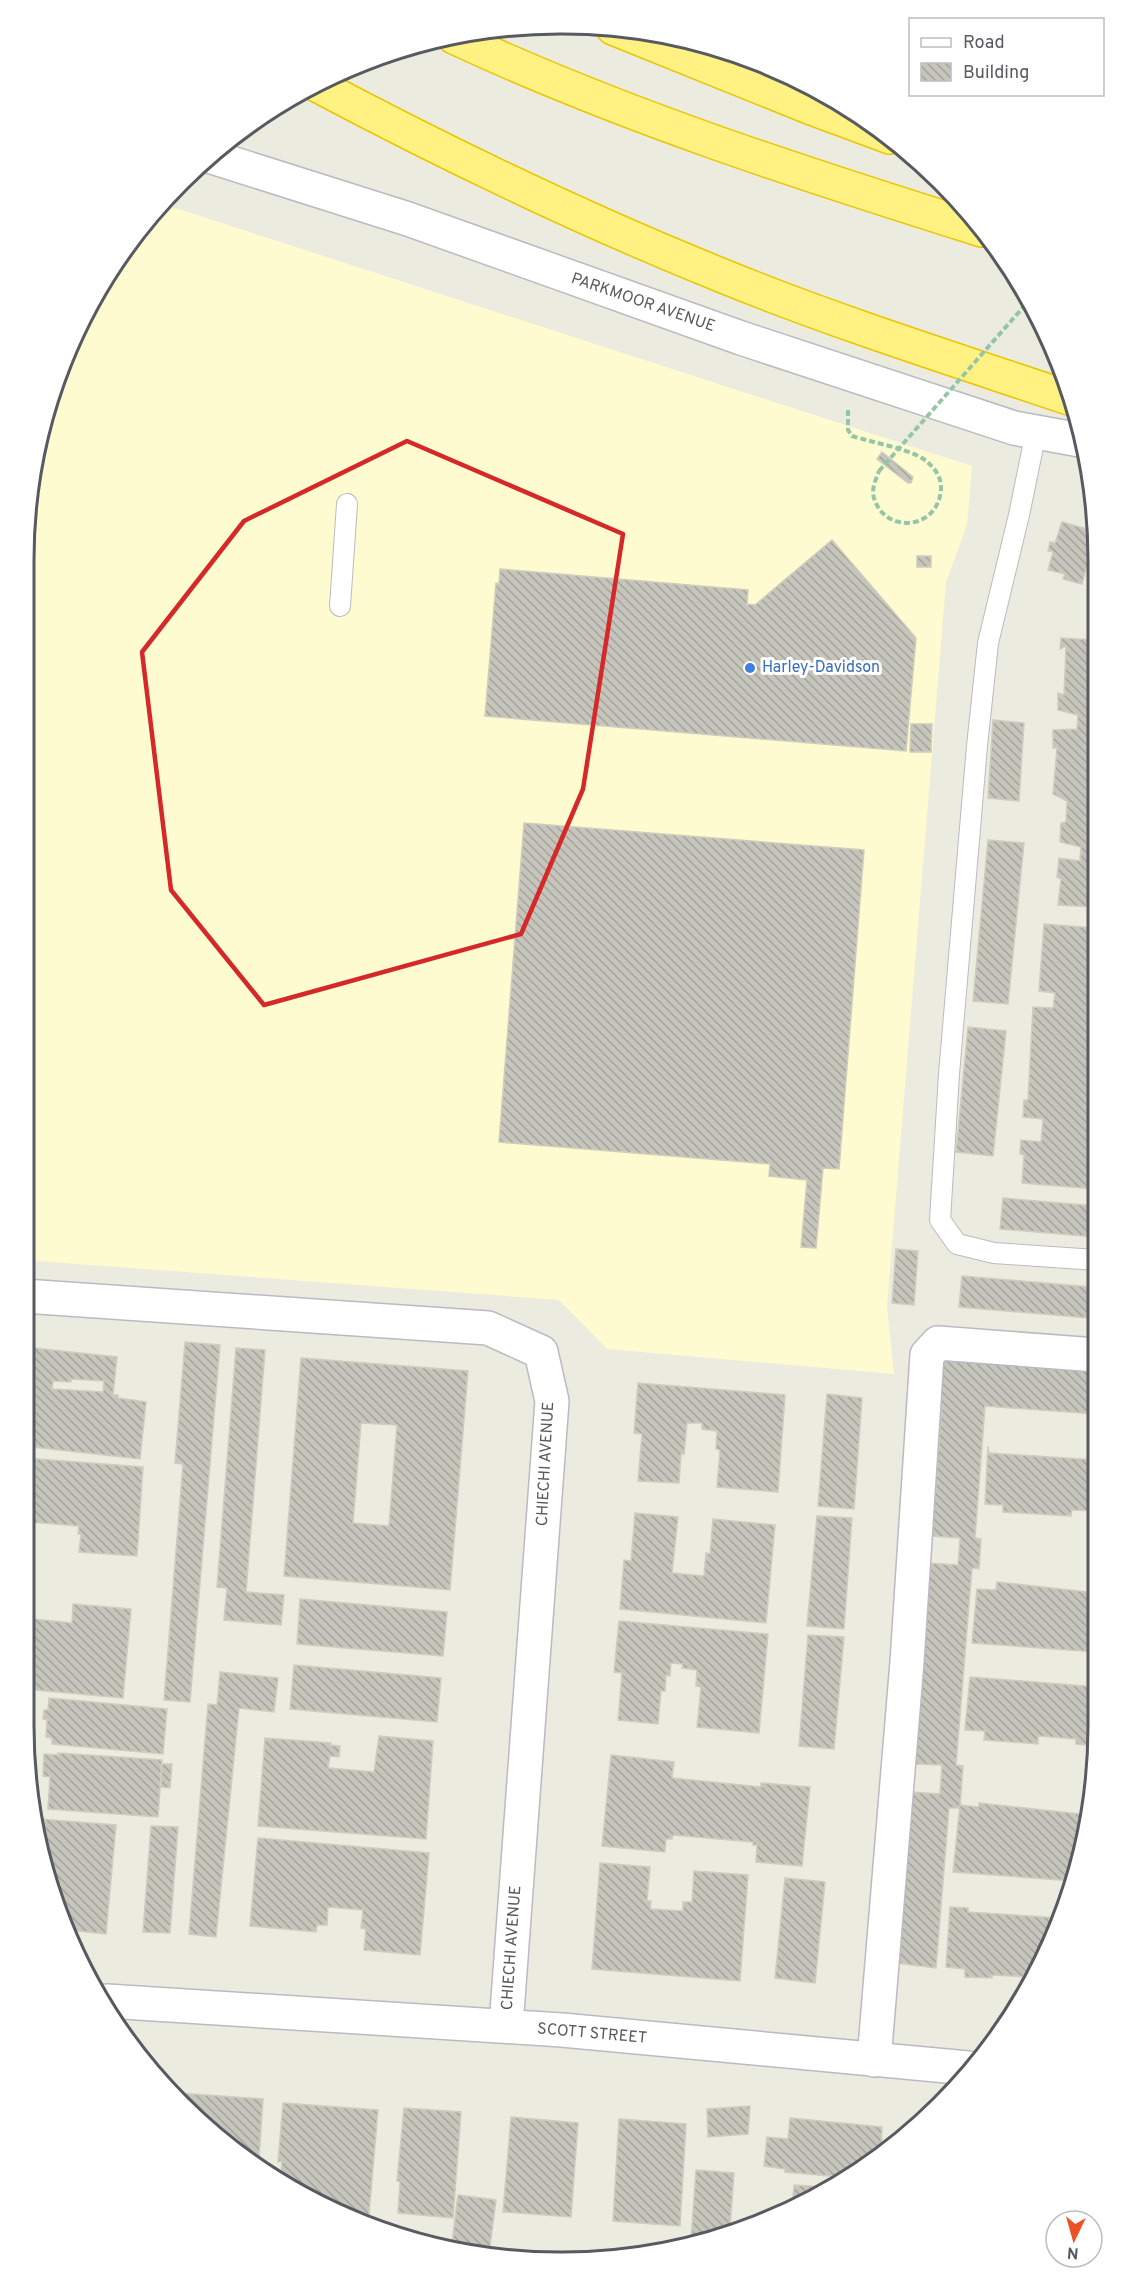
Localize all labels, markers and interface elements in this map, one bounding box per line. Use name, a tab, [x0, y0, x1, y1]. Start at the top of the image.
legend	[909, 18, 1104, 96]
text: Road	[963, 32, 1005, 55]
text: Building	[963, 62, 1029, 85]
street label: PARKMOOR AVENUE	[568, 269, 718, 337]
place label: Harley-Davidson	[762, 658, 880, 678]
marker: Harley-Davidson	[743, 661, 757, 675]
street label: CHIECHI AVENUE	[533, 1401, 559, 1527]
street label: CHIECHI AVENUE	[498, 1885, 526, 2011]
street label: SCOTT STREET	[536, 2019, 648, 2049]
north arrow	[1044, 2209, 1104, 2269]
text: N	[1066, 2241, 1079, 2262]

